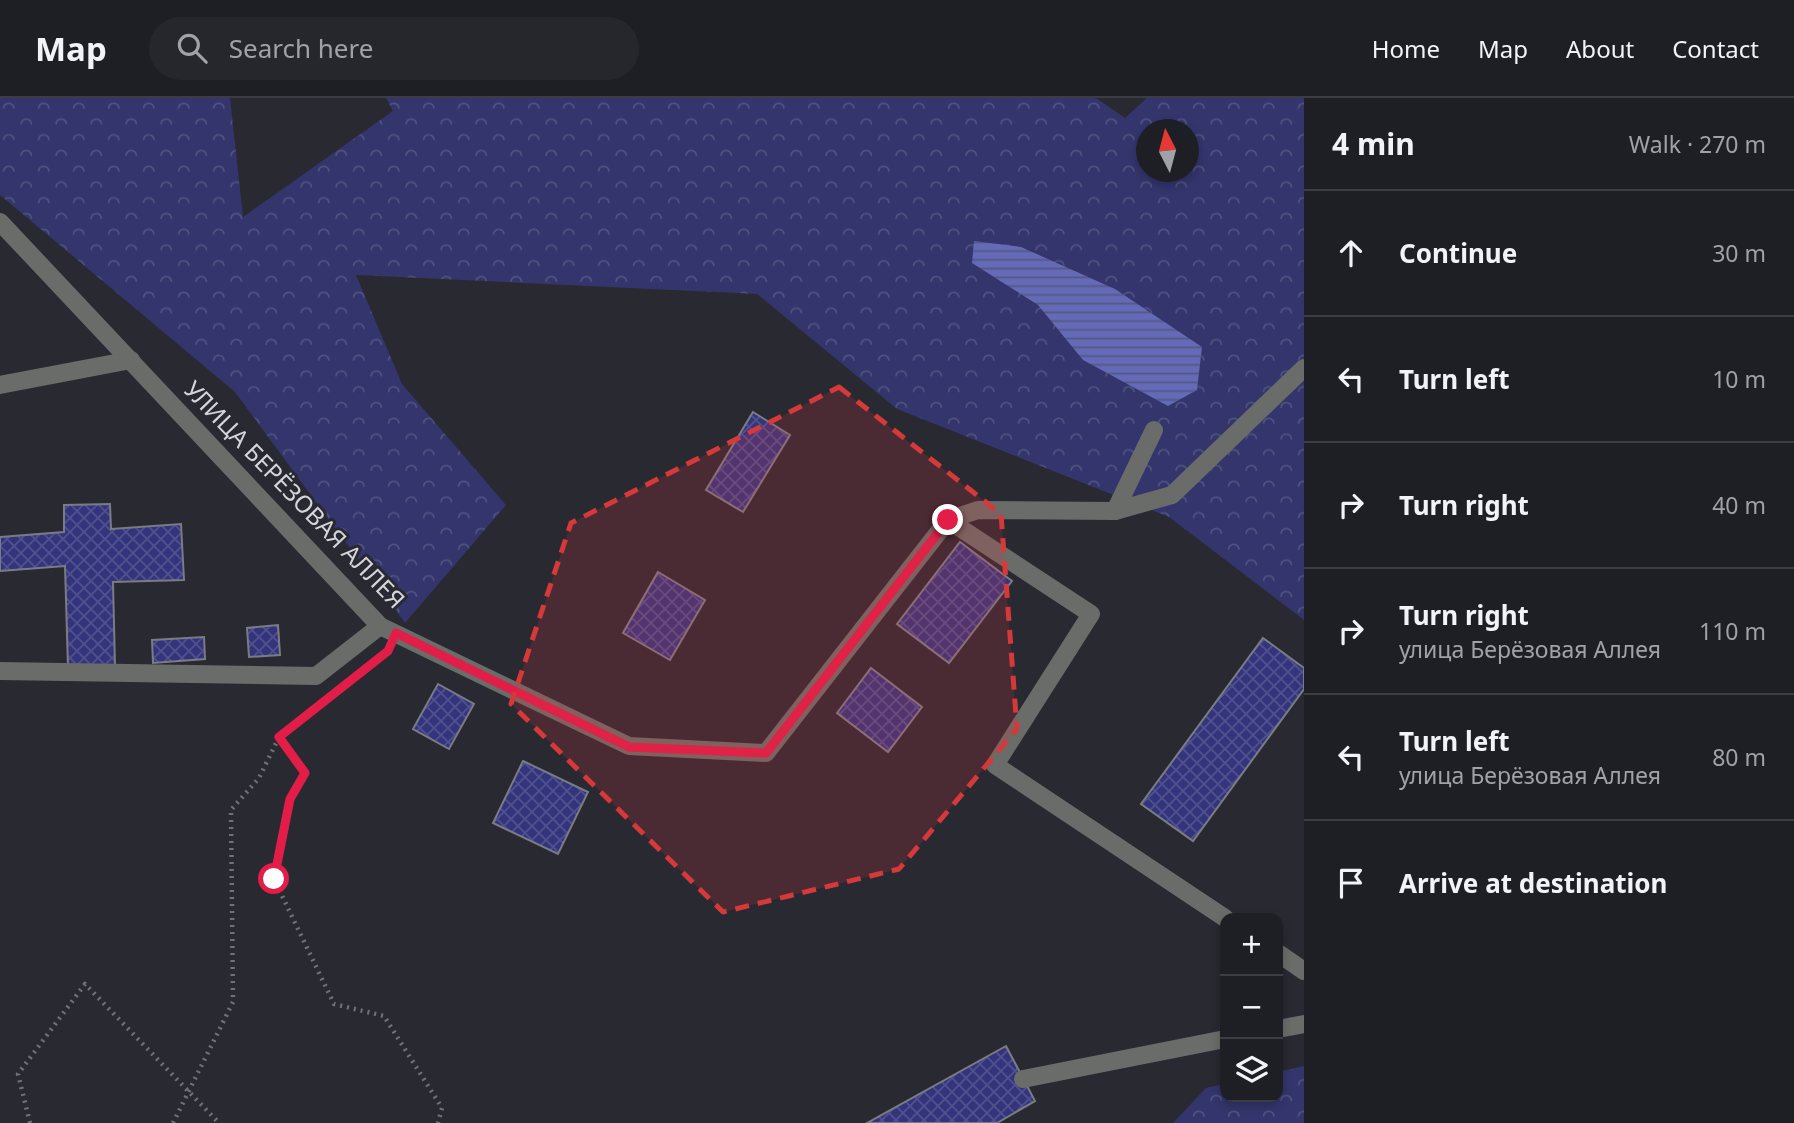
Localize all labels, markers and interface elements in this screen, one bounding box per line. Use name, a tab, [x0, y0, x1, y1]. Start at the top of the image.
search box	[149, 17, 639, 80]
text: Map	[35, 26, 107, 71]
icon: search	[173, 29, 211, 67]
text: Search here	[229, 30, 373, 66]
text: Home	[1372, 32, 1440, 65]
text: Map	[1478, 32, 1528, 65]
text: About	[1566, 32, 1634, 65]
text: Contact	[1672, 32, 1759, 65]
north arrow	[1136, 119, 1199, 182]
text: 4 min	[1332, 123, 1415, 164]
text: Walk · 270 m	[1629, 128, 1766, 160]
icon: ahead	[1332, 234, 1370, 272]
text: Continue	[1399, 235, 1517, 271]
text: 30 m	[1712, 237, 1766, 269]
icon: left	[1332, 360, 1370, 398]
text: Turn left	[1399, 361, 1510, 397]
text: 10 m	[1712, 363, 1766, 395]
street label: УЛИЦА БЕРЁЗОВАЯ АЛЛЕЯ	[177, 373, 413, 615]
icon: right	[1332, 486, 1370, 524]
text: Turn right	[1399, 487, 1529, 523]
text: 40 m	[1712, 489, 1766, 521]
route end	[932, 504, 963, 535]
text: Turn right	[1399, 597, 1529, 633]
icon: right	[1332, 612, 1370, 650]
text: 110 m	[1699, 615, 1766, 647]
text: улица Берёзовая Аллея	[1399, 633, 1661, 665]
text: Turn left	[1399, 723, 1510, 759]
icon: left	[1332, 738, 1370, 776]
text: 80 m	[1712, 741, 1766, 773]
text: улица Берёзовая Аллея	[1399, 759, 1661, 791]
route start	[258, 863, 289, 894]
icon: arrive	[1332, 864, 1370, 902]
text: Arrive at destination	[1399, 865, 1668, 901]
map controls	[1220, 913, 1283, 1102]
button: +	[1220, 913, 1283, 976]
button: −	[1220, 976, 1283, 1039]
button: layers	[1220, 1039, 1283, 1102]

